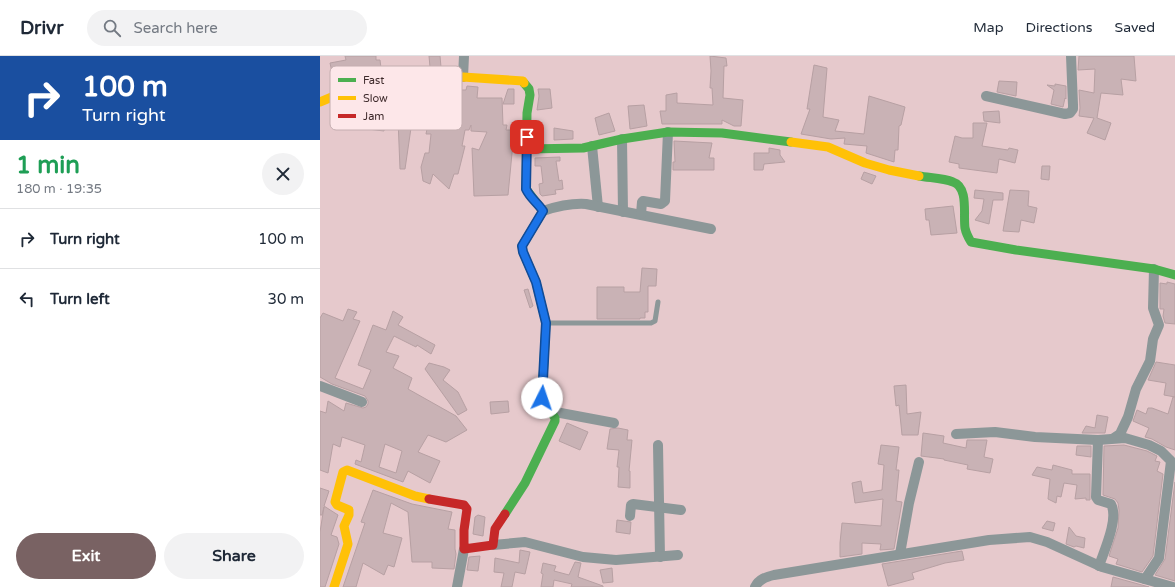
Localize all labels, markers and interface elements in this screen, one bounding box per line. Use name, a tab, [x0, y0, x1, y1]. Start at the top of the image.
search box	[87, 10, 367, 46]
text: Drivr	[20, 17, 63, 39]
icon: search	[101, 17, 123, 39]
text: Search here	[133, 19, 218, 37]
text: Map	[973, 19, 1004, 36]
text: Directions	[1026, 19, 1093, 36]
text: Saved	[1115, 19, 1155, 36]
legend	[330, 66, 462, 130]
text: 100 m	[82, 70, 168, 104]
icon: right	[16, 72, 68, 124]
text: Fast	[363, 74, 384, 87]
text: Slow	[363, 92, 388, 105]
text: Turn right	[82, 104, 166, 126]
text: Jam	[363, 110, 384, 123]
pin	[510, 120, 544, 154]
icon: arrive	[516, 126, 538, 148]
text: 1 min	[16, 151, 80, 180]
button: close	[262, 153, 304, 195]
text: 180 m · 19:35	[16, 181, 102, 197]
icon: right	[16, 228, 38, 250]
text: Turn right	[50, 230, 120, 248]
text: 100 m	[258, 230, 304, 248]
icon: left	[16, 288, 38, 310]
text: Turn left	[50, 290, 110, 308]
text: 30 m	[267, 290, 304, 308]
position arrow	[521, 377, 563, 419]
button: Exit	[16, 533, 156, 579]
button: Share	[164, 533, 304, 579]

